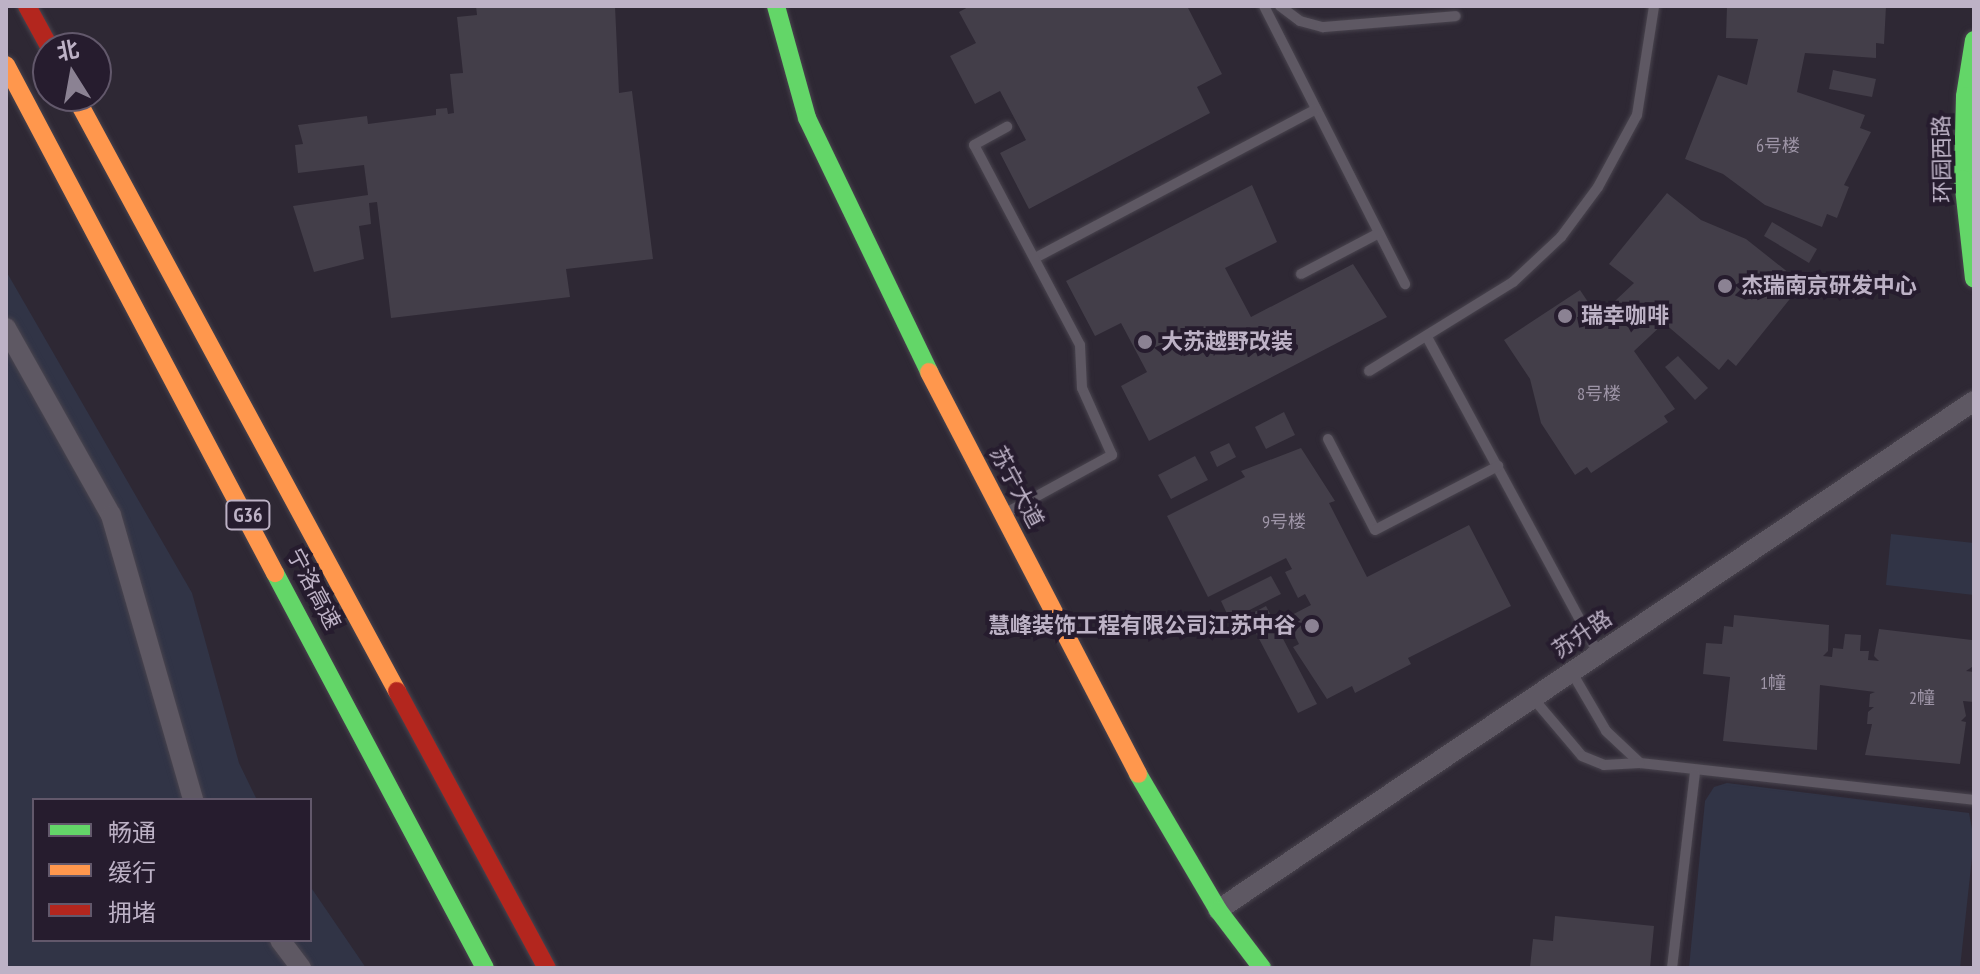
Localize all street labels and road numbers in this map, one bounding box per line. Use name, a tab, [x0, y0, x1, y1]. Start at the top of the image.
street label: 环园西路	[1928, 115, 1956, 203]
street label: 苏宁大道	[985, 442, 1049, 532]
road number: G36	[224, 499, 272, 531]
street label: 宁洛高速	[282, 544, 346, 634]
street label: 苏升路	[1547, 605, 1617, 663]

